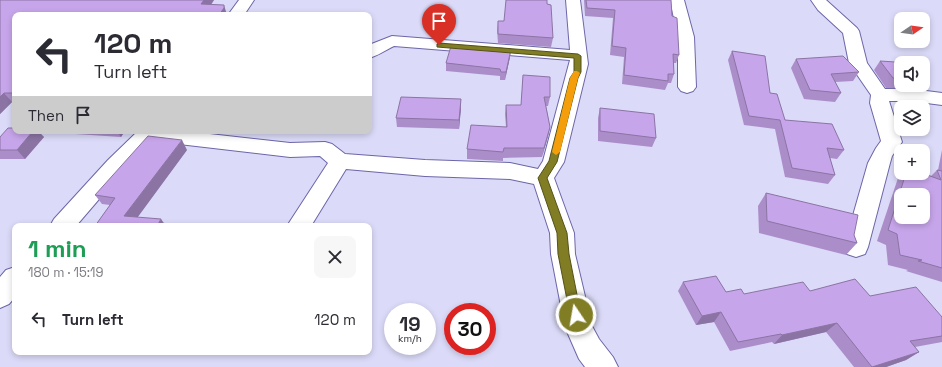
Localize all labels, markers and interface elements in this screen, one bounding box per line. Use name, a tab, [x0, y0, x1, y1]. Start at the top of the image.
pin	[422, 4, 456, 45]
icon: arrive	[428, 10, 450, 32]
north arrow	[894, 12, 930, 48]
map controls	[894, 12, 930, 224]
text: 120 m	[94, 25, 172, 61]
icon: left	[28, 28, 80, 80]
button: sound	[894, 56, 930, 92]
text: Turn left	[94, 60, 167, 83]
button: layers	[894, 100, 930, 136]
icon: arrive	[72, 104, 94, 126]
text: Then	[28, 106, 64, 125]
button: +	[894, 144, 930, 180]
button: −	[894, 188, 930, 224]
text: 1 min	[28, 233, 87, 264]
button: close	[314, 236, 356, 278]
text: 180 m · 15:19	[28, 264, 103, 281]
position arrow	[555, 294, 597, 336]
speed limit sign: 30	[444, 303, 496, 355]
icon: left	[28, 308, 50, 330]
text: Turn left	[62, 310, 124, 329]
text: 120 m	[314, 310, 356, 329]
text: 19	[399, 311, 421, 337]
text: km/h	[398, 332, 422, 345]

